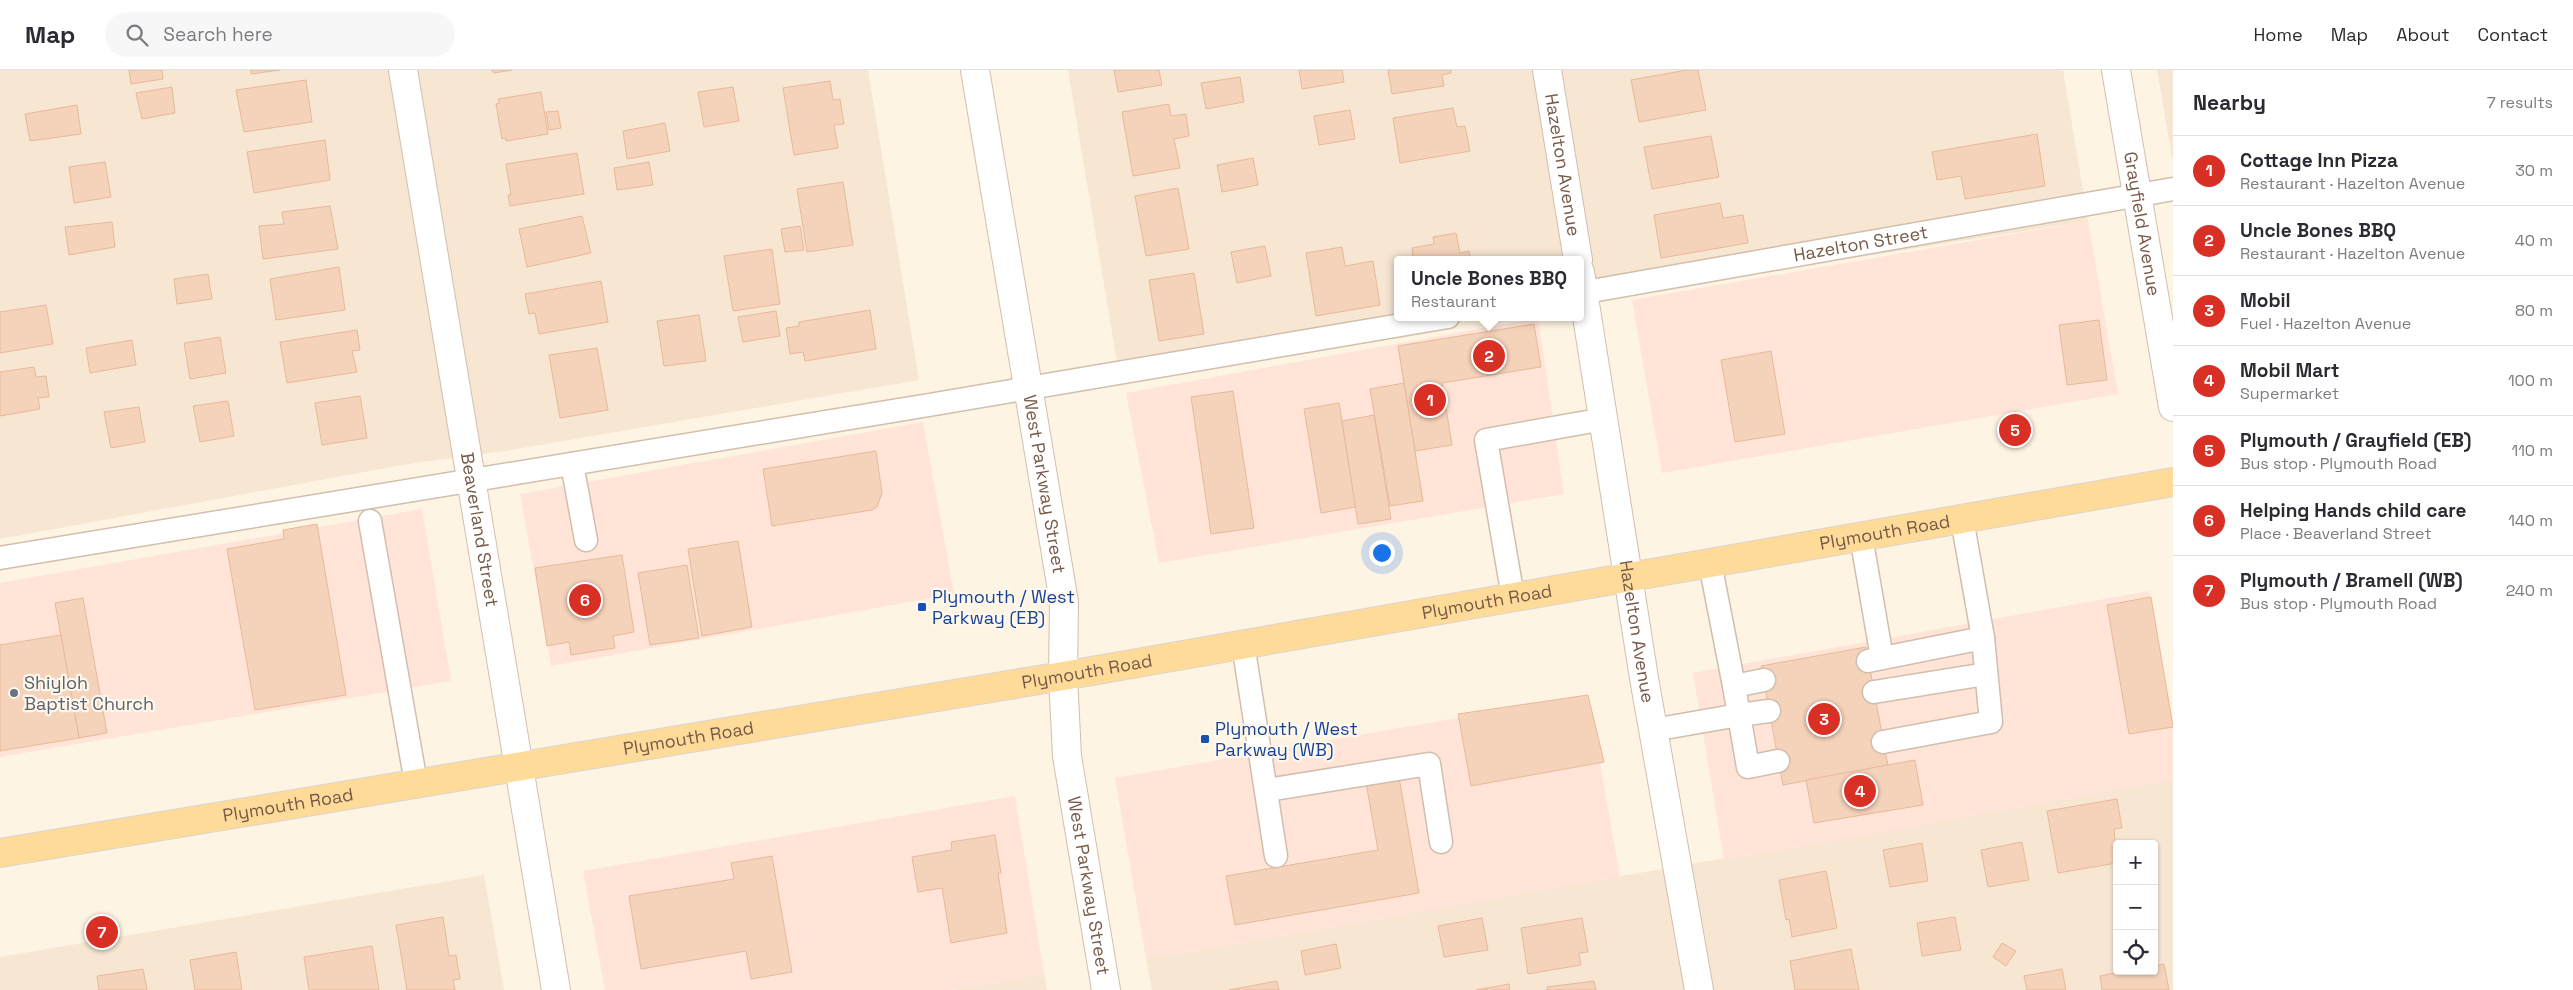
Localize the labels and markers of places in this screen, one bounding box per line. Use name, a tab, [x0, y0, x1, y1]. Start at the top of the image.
pin: 2	[1473, 337, 1505, 375]
pin: 1	[1414, 381, 1446, 419]
pin: 5	[1999, 411, 2031, 449]
pin: 6	[569, 581, 601, 619]
place label: Plymouth / West Parkway (EB)	[932, 585, 1075, 629]
marker: Plymouth / West Parkway (EB)	[916, 601, 928, 613]
place label: Shiyloh Baptist Church	[24, 671, 154, 715]
marker: Shiyloh Baptist Church	[8, 687, 20, 699]
pin: 3	[1808, 700, 1840, 738]
place label: Plymouth / West Parkway (WB)	[1215, 717, 1358, 761]
marker: Plymouth / West Parkway (WB)	[1199, 733, 1211, 745]
pin: 4	[1844, 772, 1876, 810]
pin: 7	[86, 913, 118, 951]

